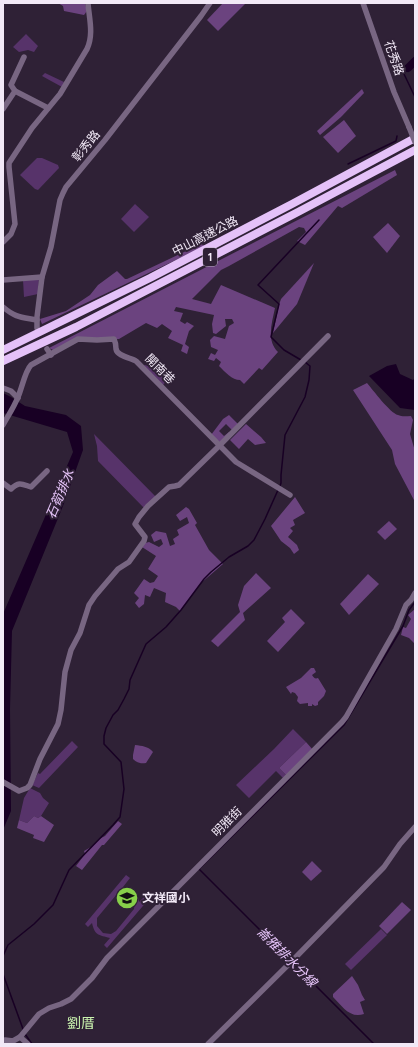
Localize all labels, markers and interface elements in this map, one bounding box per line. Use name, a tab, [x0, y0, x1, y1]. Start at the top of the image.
street label: 花秀路	[382, 39, 406, 77]
street label: 彰秀路	[69, 128, 103, 164]
street label: 中山高速公路	[170, 213, 240, 259]
road number: 1	[203, 248, 217, 266]
street label: 開南巷	[142, 351, 178, 387]
water label: 石筍排水	[43, 466, 77, 521]
street label: 明雅街	[209, 804, 245, 840]
school or university icon: 文祥國小	[114, 885, 140, 911]
place label: 文祥國小	[142, 891, 190, 905]
water label: 崙雅排水分線	[254, 924, 321, 991]
district label: 劉厝	[67, 1015, 95, 1032]

